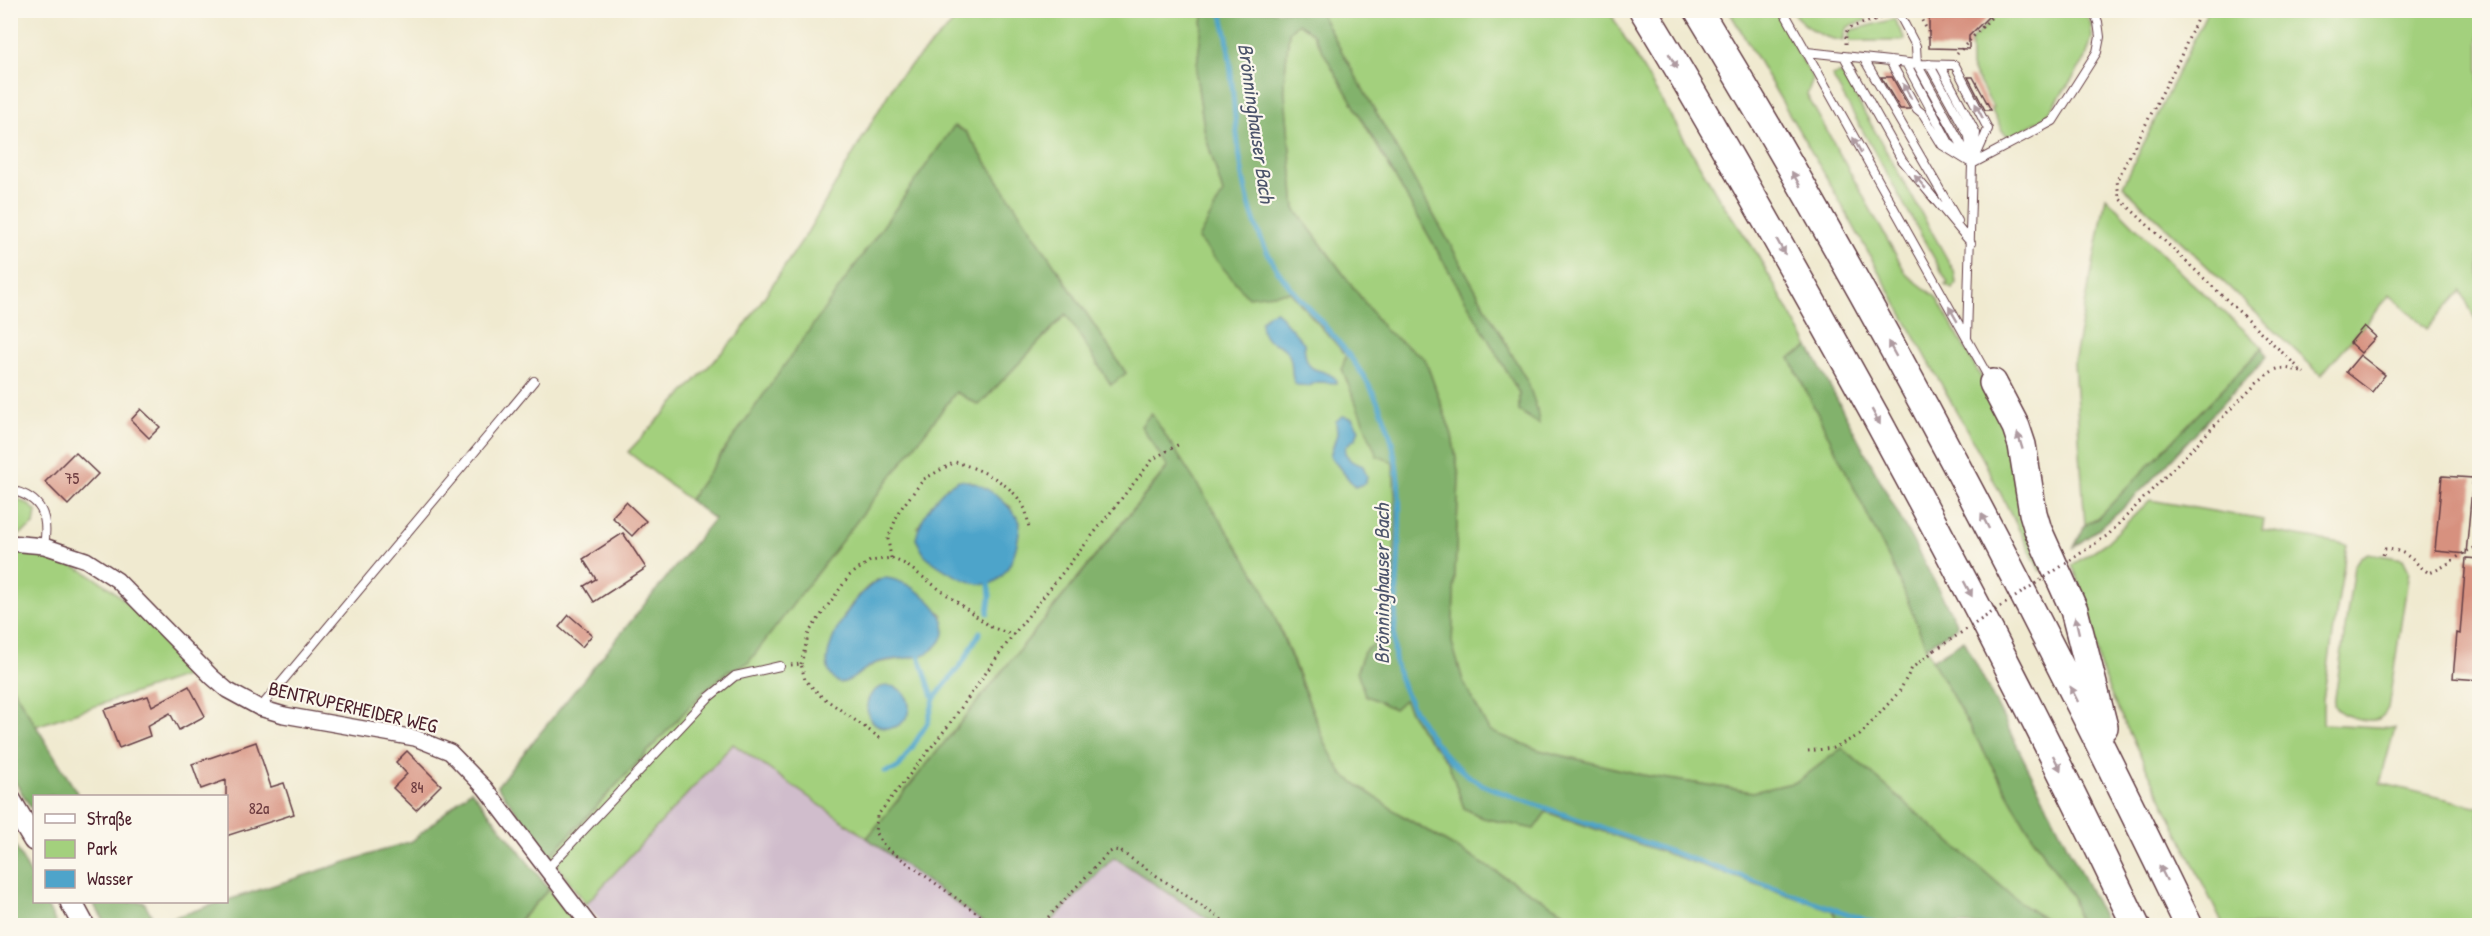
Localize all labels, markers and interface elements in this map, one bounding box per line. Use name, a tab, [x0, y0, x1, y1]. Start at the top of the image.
water label: Brönninghauser Bach	[1231, 41, 1282, 206]
one-way arrow	[1668, 53, 1679, 69]
one-way arrow	[1902, 82, 1912, 99]
one-way arrow	[1974, 103, 1984, 120]
one-way arrow	[1852, 136, 1862, 153]
one-way arrow	[1791, 170, 1801, 187]
one-way arrow	[1914, 174, 1927, 190]
one-way arrow	[1776, 239, 1786, 256]
one-way arrow	[1948, 306, 1958, 323]
one-way arrow	[1887, 340, 1897, 357]
one-way arrow	[1871, 409, 1881, 426]
one-way arrow	[2015, 432, 2024, 450]
house number: 75	[65, 467, 80, 489]
water label: Brönninghauser Bach	[1367, 503, 1396, 664]
one-way arrow	[1980, 512, 1989, 529]
one-way arrow	[1963, 581, 1973, 598]
one-way arrow	[2072, 616, 2082, 635]
street label: BENTRUPERHEIDER WEG	[266, 674, 440, 739]
one-way arrow	[2069, 685, 2079, 702]
one-way arrow	[2052, 754, 2061, 771]
house number: 84	[411, 776, 423, 798]
legend	[33, 795, 228, 903]
house number: 82a	[249, 797, 269, 819]
text: Straße	[87, 806, 132, 831]
text: Park	[87, 836, 118, 861]
one-way arrow	[2159, 864, 2168, 881]
text: Wasser	[87, 866, 133, 891]

